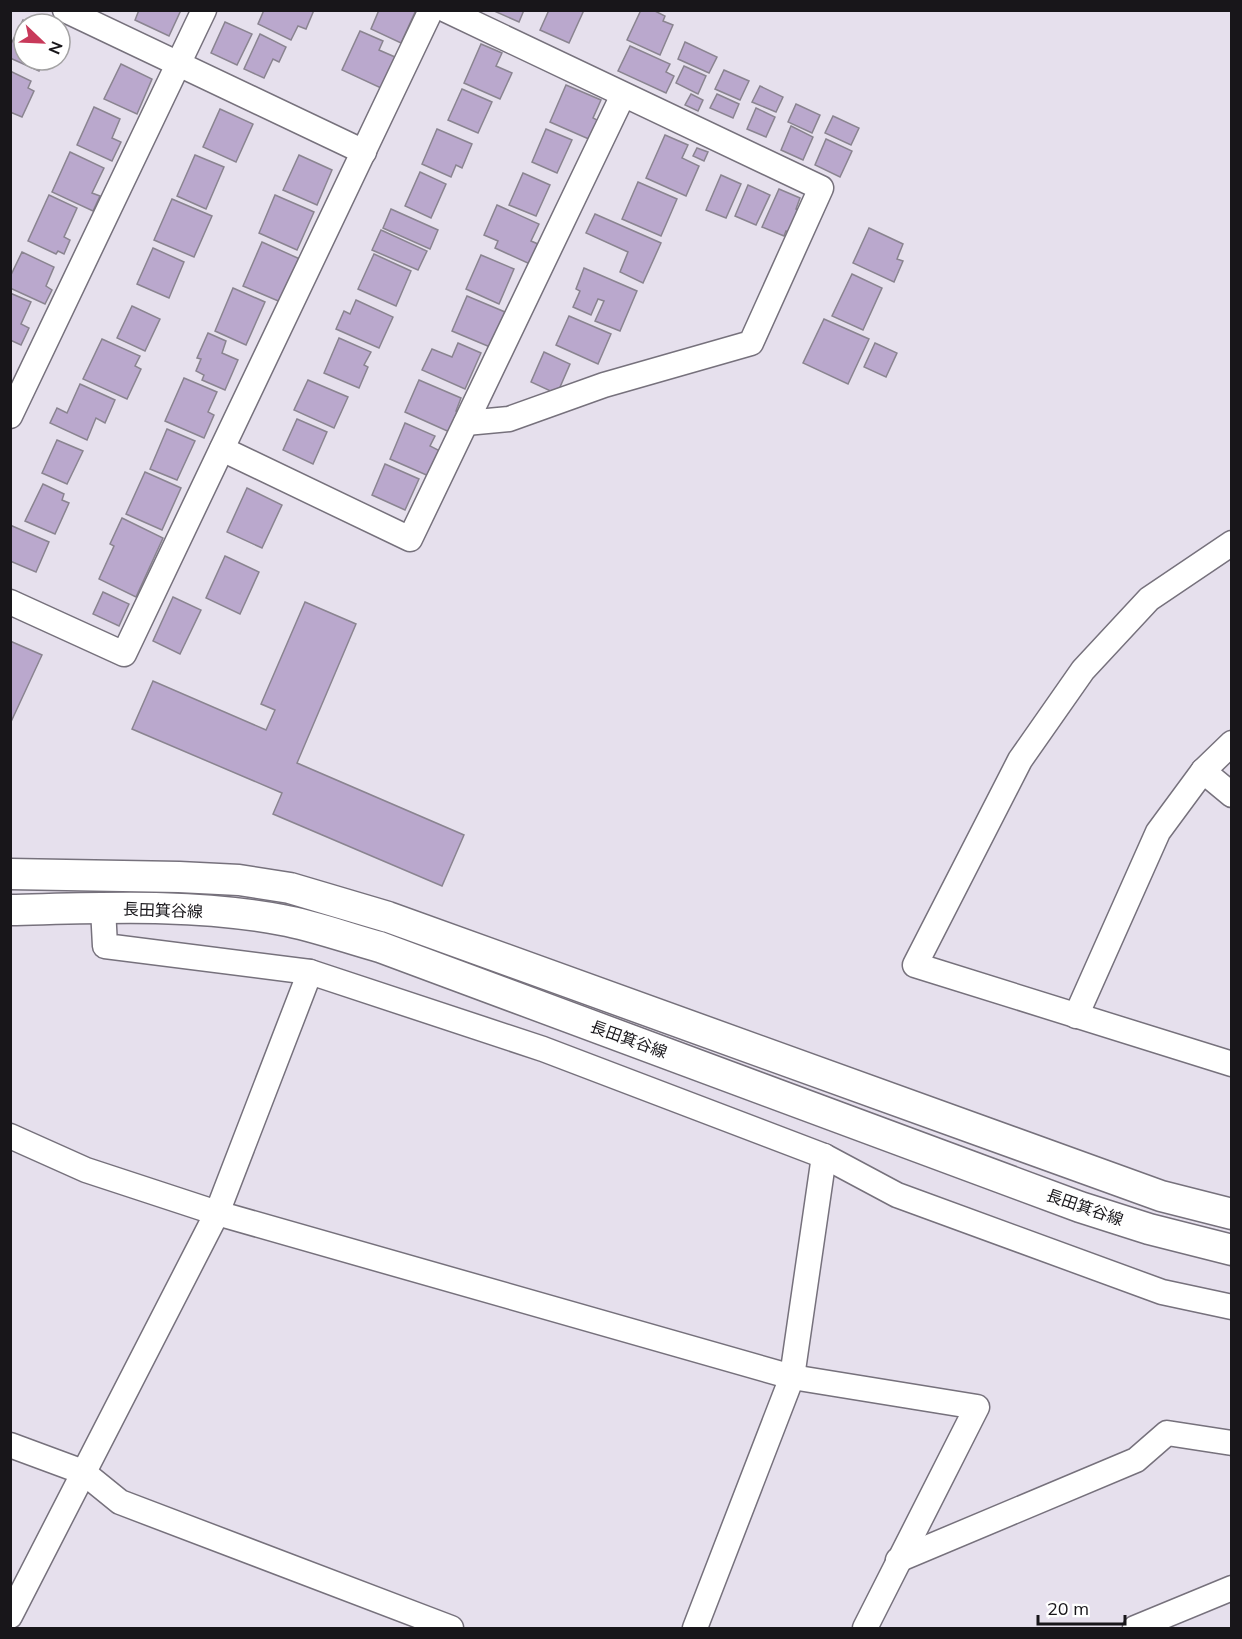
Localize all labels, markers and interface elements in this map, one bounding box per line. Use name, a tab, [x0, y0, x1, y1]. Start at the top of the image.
north arrow	[12, 12, 72, 72]
text: N	[44, 38, 67, 57]
street label: 長田箕谷線	[123, 899, 203, 921]
street label: 長田箕谷線	[588, 1016, 670, 1062]
street label: 長田箕谷線	[1044, 1185, 1126, 1229]
scale bar	[1038, 1588, 1125, 1626]
text: 20 m	[1047, 1597, 1089, 1620]

